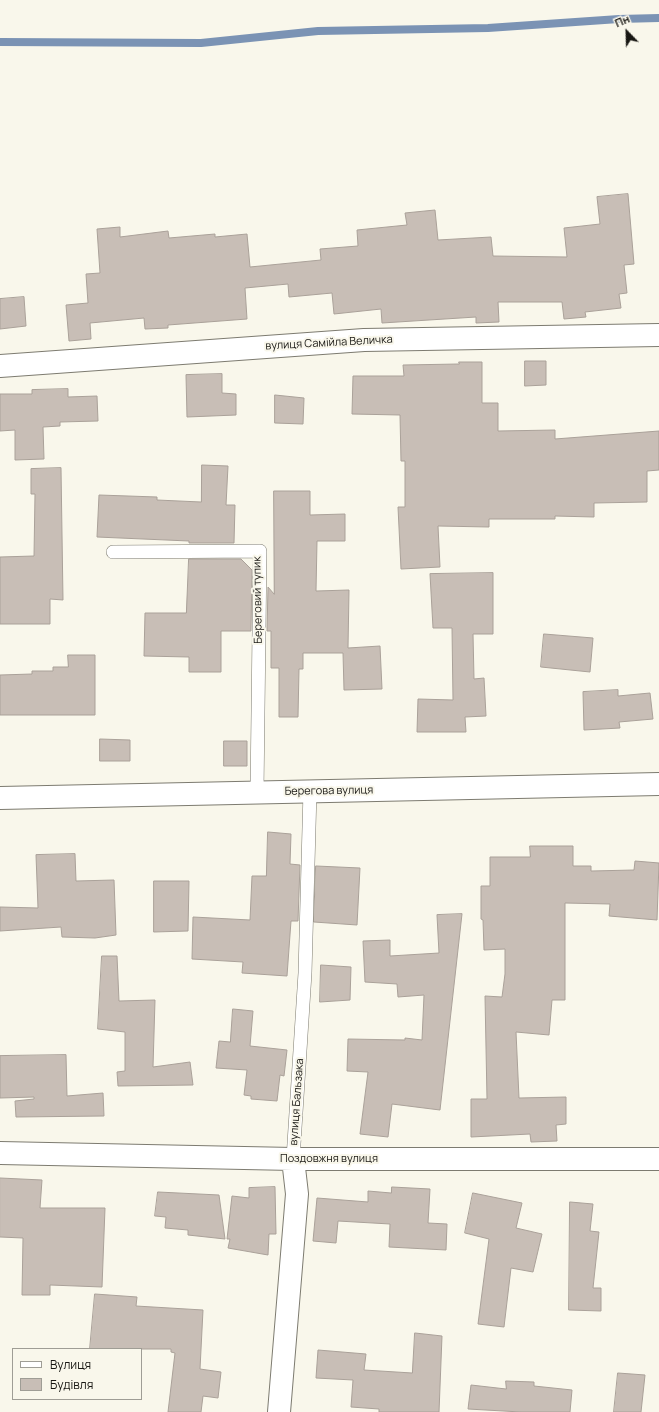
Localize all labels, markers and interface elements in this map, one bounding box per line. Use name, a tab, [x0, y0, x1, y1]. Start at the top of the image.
text: Пн	[612, 11, 632, 30]
north arrow	[607, 12, 647, 52]
street label: вулиця Самійла Величка	[265, 333, 393, 353]
street label: Береговий тупик	[251, 556, 265, 644]
street label: Берегова вулиця	[285, 784, 373, 798]
street label: вулиця Бальзака	[287, 1058, 307, 1146]
street label: Поздовжня вулиця	[280, 1152, 378, 1166]
legend	[12, 1348, 142, 1400]
text: Вулиця	[50, 1356, 91, 1373]
text: Будівля	[50, 1376, 93, 1393]

